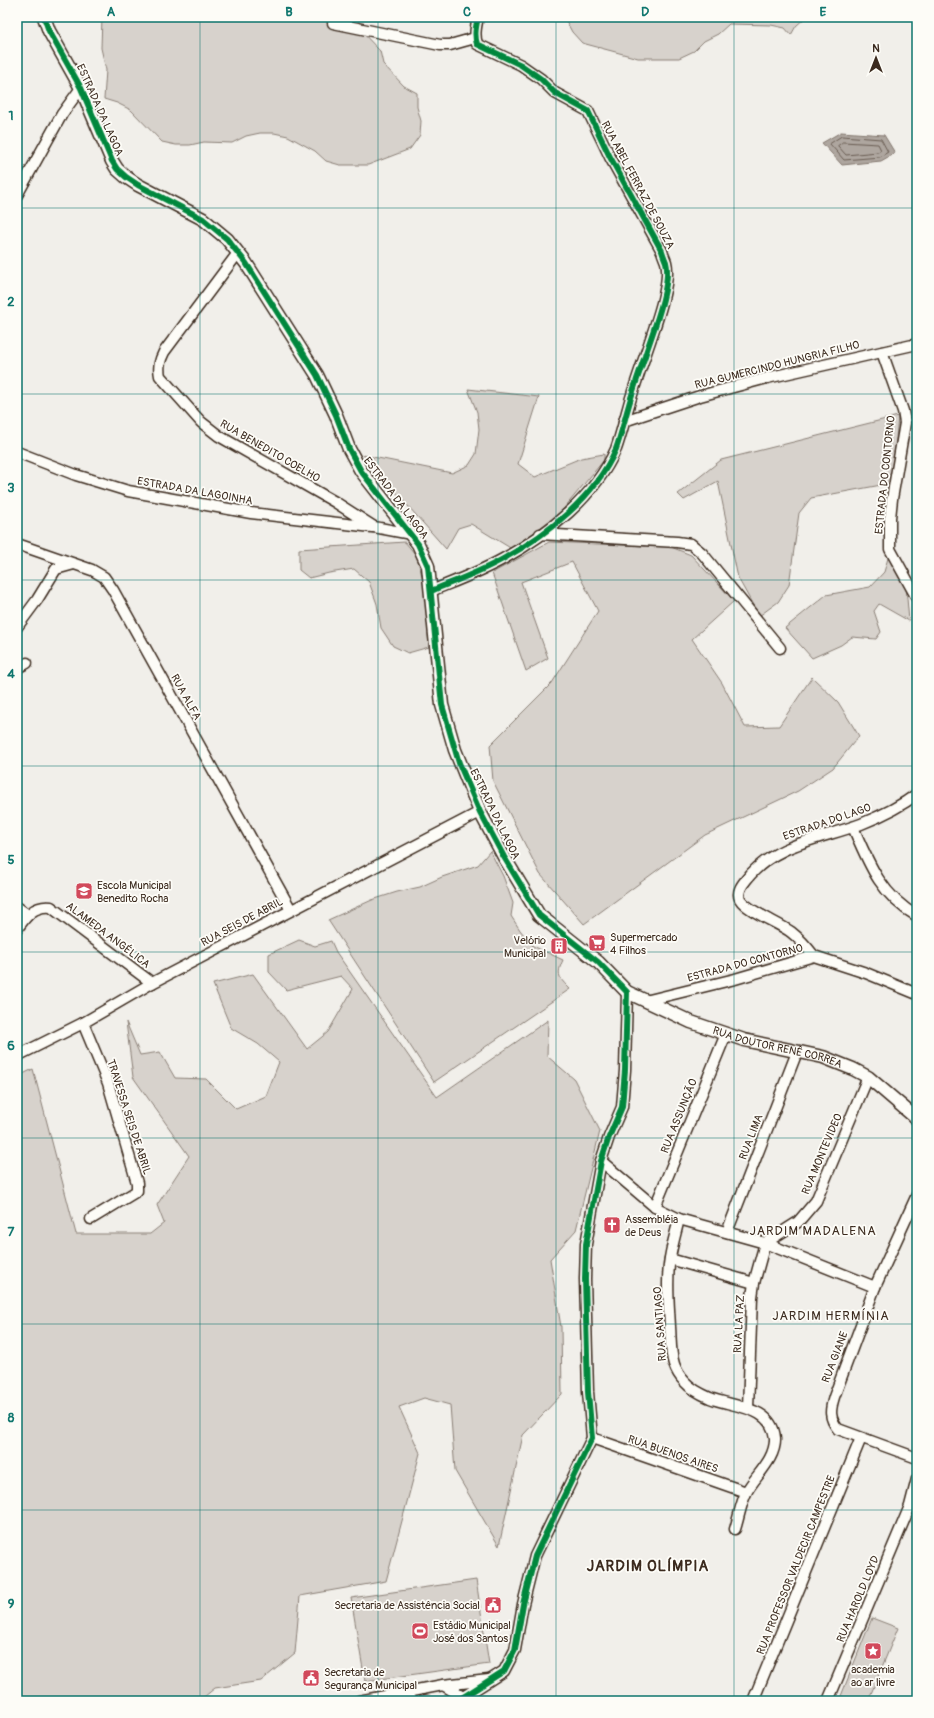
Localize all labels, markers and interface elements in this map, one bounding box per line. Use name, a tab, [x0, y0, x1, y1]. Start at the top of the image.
text: A	[107, 4, 116, 20]
text: B	[285, 4, 293, 20]
text: C	[463, 4, 471, 20]
text: D	[641, 4, 649, 20]
text: E	[820, 4, 827, 20]
north arrow	[856, 38, 896, 78]
text: N	[872, 42, 880, 55]
street label: ESTRADA DA LAGOA	[74, 62, 126, 158]
text: 1	[8, 108, 14, 124]
street label: RUA ABEL FERRAZ DE SOUZA	[599, 119, 677, 251]
text: 2	[7, 294, 15, 310]
street label: RUA GUMERCINDO HUNGRIA FILHO	[693, 338, 861, 392]
street label: ESTRADA DO CONTORNO	[872, 415, 898, 535]
street label: RUA BENEDITO COELHO	[218, 417, 322, 485]
street label: ESTRADA DA LAGOA	[361, 454, 431, 542]
street label: ESTRADA DA LAGOINHA	[136, 474, 254, 508]
text: 3	[7, 480, 15, 496]
text: 4	[7, 666, 15, 682]
street label: RUA ALFA	[168, 672, 204, 722]
street label: ESTRADA DA LAGOA	[467, 766, 523, 862]
street label: ESTRADA DO LAGO	[781, 801, 873, 843]
text: 5	[7, 852, 15, 868]
place label: Escola Municipal Benedito Rocha	[97, 879, 171, 905]
school or university icon: Escola Municipal Benedito Rocha	[74, 881, 94, 901]
street label: RUA SEIS DE ABRIL	[199, 895, 285, 949]
street label: ALAMEDA ANGÉLICA	[63, 899, 153, 971]
place label: Supermercado 4 Filhos	[610, 931, 677, 957]
supermarket icon: Supermercado 4 Filhos	[587, 933, 607, 953]
place label: Velório Municipal	[504, 934, 546, 960]
building icon: Velório Municipal	[549, 936, 569, 956]
street label: ESTRADA DO CONTORNO	[686, 941, 804, 985]
street label: RUA DOUTOR RENÊ CORREA	[711, 1023, 844, 1071]
text: 6	[7, 1038, 15, 1054]
street label: TRAVESSA SEIS DE ABRIL	[104, 1058, 154, 1176]
street label: RUA ASSUNÇÃO	[658, 1077, 700, 1155]
street label: RUA LIMA	[736, 1112, 766, 1162]
street label: RUA MONTEVIDEO	[799, 1112, 845, 1196]
place label: Assembléia de Deus	[625, 1213, 678, 1239]
church icon: Assembléia de Deus	[602, 1215, 622, 1235]
district label: JARDIM MADALENA	[749, 1223, 877, 1239]
text: 7	[8, 1224, 15, 1240]
street label: RUA SANTIAGO	[651, 1286, 669, 1362]
street label: RUA LA PAZ	[731, 1294, 747, 1354]
district label: JARDIM HERMÍNIA	[772, 1308, 890, 1324]
street label: RUA GIANE	[819, 1329, 851, 1384]
text: 8	[8, 1410, 15, 1426]
street label: RUA BUENOS AIRES	[626, 1432, 720, 1476]
street label: RUA PROFESSOR VALDECIR CAMPESTRE	[754, 1473, 838, 1656]
street label: RUA HAROLD LOYD	[834, 1554, 882, 1644]
district label: JARDIM OLÍMPIA	[587, 1557, 709, 1576]
public building icon: Secretaria de Assistência Social	[483, 1595, 503, 1615]
text: 9	[8, 1596, 15, 1612]
place label: Secretaria de Assistência Social	[334, 1599, 480, 1612]
place label: Estádio Municipal José dos Santos	[433, 1619, 511, 1645]
sports icon: Estádio Municipal José dos Santos	[410, 1621, 430, 1641]
place icon: academia ao ar livre	[863, 1641, 883, 1661]
place label: academia ao ar livre	[851, 1663, 895, 1689]
place label: Secretaria de Segurança Municipal	[324, 1666, 417, 1692]
public building icon: Secretaria de Segurança Municipal	[301, 1668, 321, 1688]

